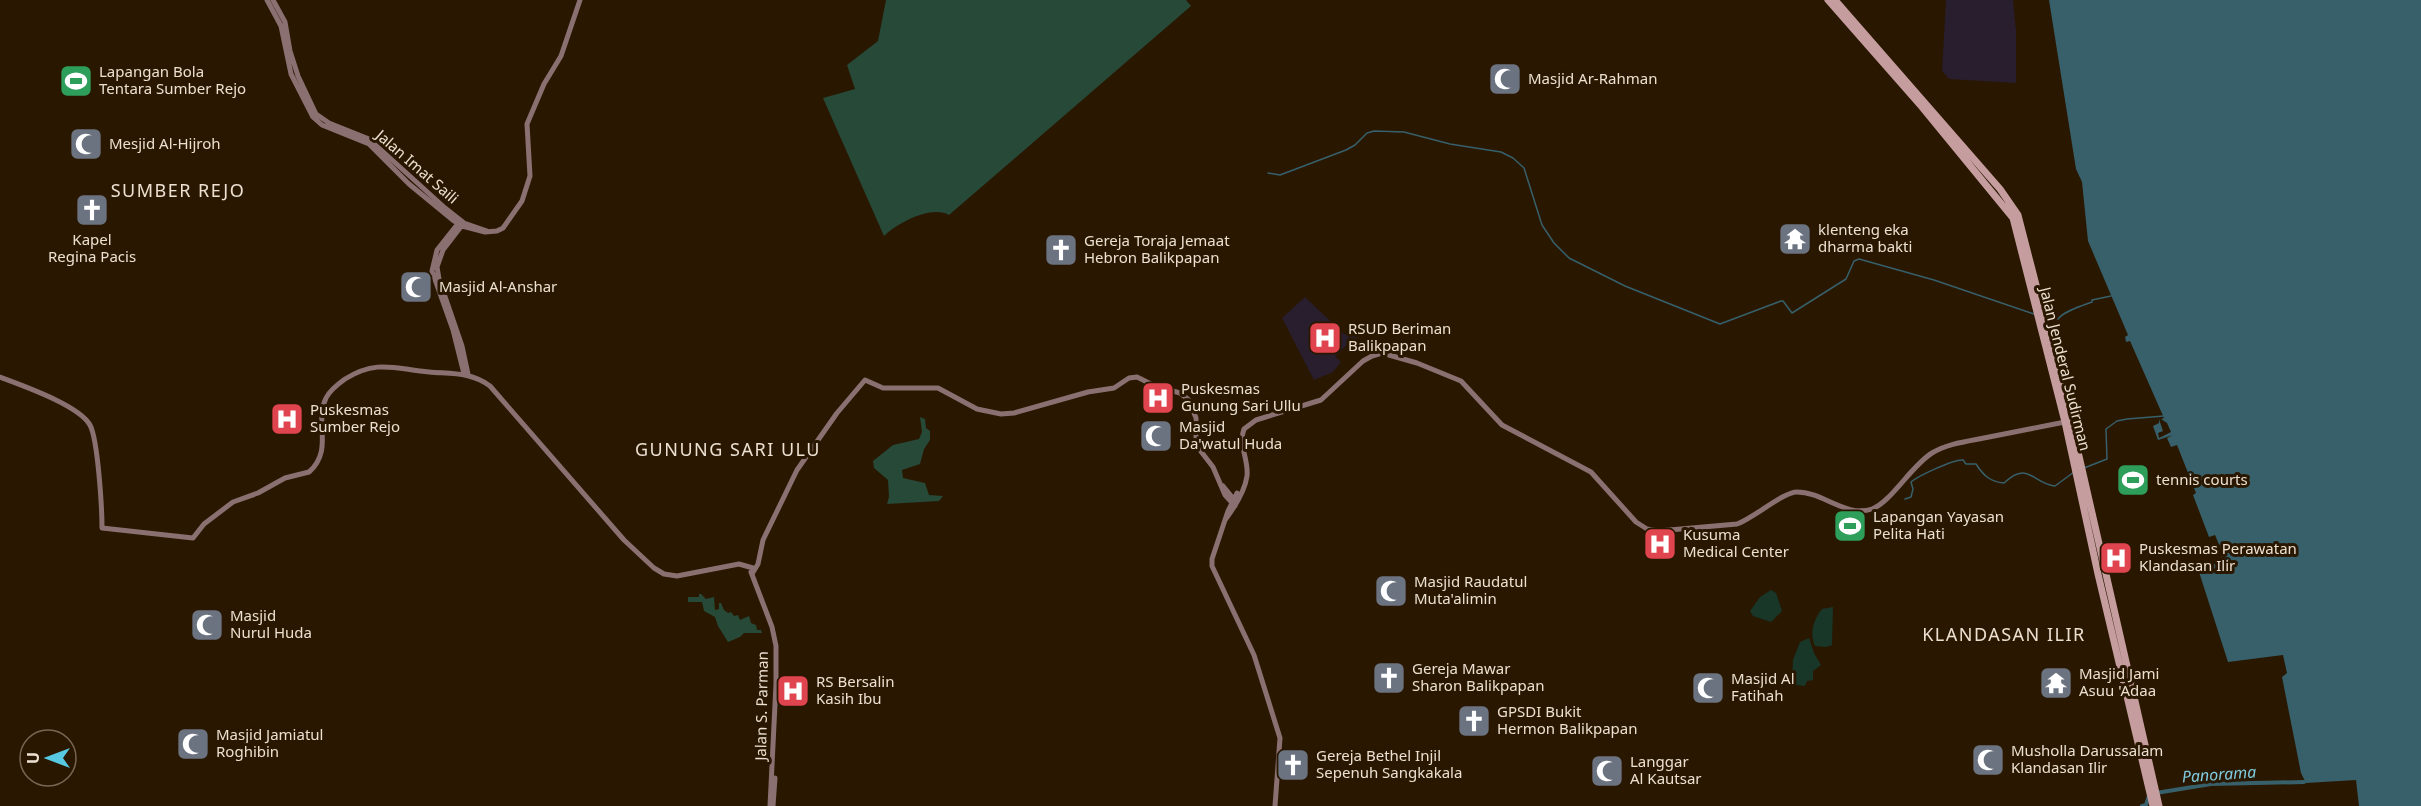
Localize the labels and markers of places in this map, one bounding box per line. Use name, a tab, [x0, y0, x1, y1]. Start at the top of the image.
place label: Lapangan Bola Tentara Sumber Rejo	[99, 61, 246, 98]
mosque icon: Masjid Ar-Rahman	[1487, 61, 1523, 97]
sports icon: Lapangan Bola Tentara Sumber Rejo	[58, 63, 94, 99]
place label: Masjid Ar-Rahman	[1528, 68, 1657, 88]
mosque icon: Mesjid Al-Hijroh	[68, 126, 104, 162]
place label: Mesjid Al-Hijroh	[109, 133, 221, 153]
church icon: Kapel Regina Pacis	[74, 192, 110, 228]
place label: klenteng eka dharma bakti	[1818, 219, 1912, 256]
temple icon: klenteng eka dharma bakti	[1777, 221, 1813, 257]
place label: Kapel Regina Pacis	[48, 229, 136, 266]
place label: Gereja Toraja Jemaat Hebron Balikpapan	[1084, 230, 1230, 267]
church icon: Gereja Toraja Jemaat Hebron Balikpapan	[1043, 232, 1079, 268]
mosque icon: Masjid Al-Anshar	[398, 269, 434, 305]
place label: Masjid Al-Anshar	[439, 276, 557, 296]
place label: RSUD Beriman Balikpapan	[1348, 318, 1451, 355]
hospital icon: RSUD Beriman Balikpapan	[1307, 320, 1343, 356]
place label: Puskesmas Gunung Sari Ullu	[1181, 378, 1301, 415]
hospital icon: Puskesmas Gunung Sari Ullu	[1140, 380, 1176, 416]
place label: Puskesmas Sumber Rejo	[310, 399, 400, 436]
hospital icon: Puskesmas Sumber Rejo	[269, 401, 305, 437]
place label: Masjid Da'watul Huda	[1179, 416, 1282, 453]
mosque icon: Masjid Da'watul Huda	[1138, 418, 1174, 454]
sports icon: tennis courts	[2115, 462, 2151, 498]
place label: tennis courts	[2156, 469, 2248, 489]
place label: Lapangan Yayasan Pelita Hati	[1873, 506, 2004, 543]
sports icon: Lapangan Yayasan Pelita Hati	[1832, 508, 1868, 544]
place label: Kusuma Medical Center	[1683, 524, 1789, 561]
hospital icon: Kusuma Medical Center	[1642, 526, 1678, 562]
place label: Puskesmas Perawatan Klandasan Ilir	[2139, 538, 2297, 575]
hospital icon: Puskesmas Perawatan Klandasan Ilir	[2098, 540, 2134, 576]
place label: Masjid Raudatul Muta'alimin	[1414, 571, 1527, 608]
mosque icon: Masjid Raudatul Muta'alimin	[1373, 573, 1409, 609]
place label: Masjid Nurul Huda	[230, 605, 312, 642]
mosque icon: Masjid Nurul Huda	[189, 607, 225, 643]
place label: Gereja Mawar Sharon Balikpapan	[1412, 658, 1545, 695]
church icon: Gereja Mawar Sharon Balikpapan	[1371, 660, 1407, 696]
place label: Masjid Jami Asuu 'Adaa	[2079, 663, 2159, 700]
temple icon: Masjid Jami Asuu 'Adaa	[2038, 665, 2074, 701]
place label: Masjid Al Fatihah	[1731, 668, 1795, 705]
mosque icon: Masjid Al Fatihah	[1690, 670, 1726, 706]
place label: RS Bersalin Kasih Ibu	[816, 671, 894, 708]
hospital icon: RS Bersalin Kasih Ibu	[775, 673, 811, 709]
place label: GPSDI Bukit Hermon Balikpapan	[1497, 701, 1638, 738]
church icon: GPSDI Bukit Hermon Balikpapan	[1456, 703, 1492, 739]
place label: Masjid Jamiatul Roghibin	[216, 724, 323, 761]
mosque icon: Masjid Jamiatul Roghibin	[175, 726, 211, 762]
place label: Musholla Darussalam Klandasan Ilir	[2011, 740, 2163, 777]
mosque icon: Musholla Darussalam Klandasan Ilir	[1970, 742, 2006, 778]
place label: Gereja Bethel Injil Sepenuh Sangkakala	[1316, 745, 1462, 782]
church icon: Gereja Bethel Injil Sepenuh Sangkakala	[1275, 747, 1311, 783]
place label: Langgar Al Kautsar	[1630, 751, 1702, 788]
mosque icon: Langgar Al Kautsar	[1589, 753, 1625, 789]

